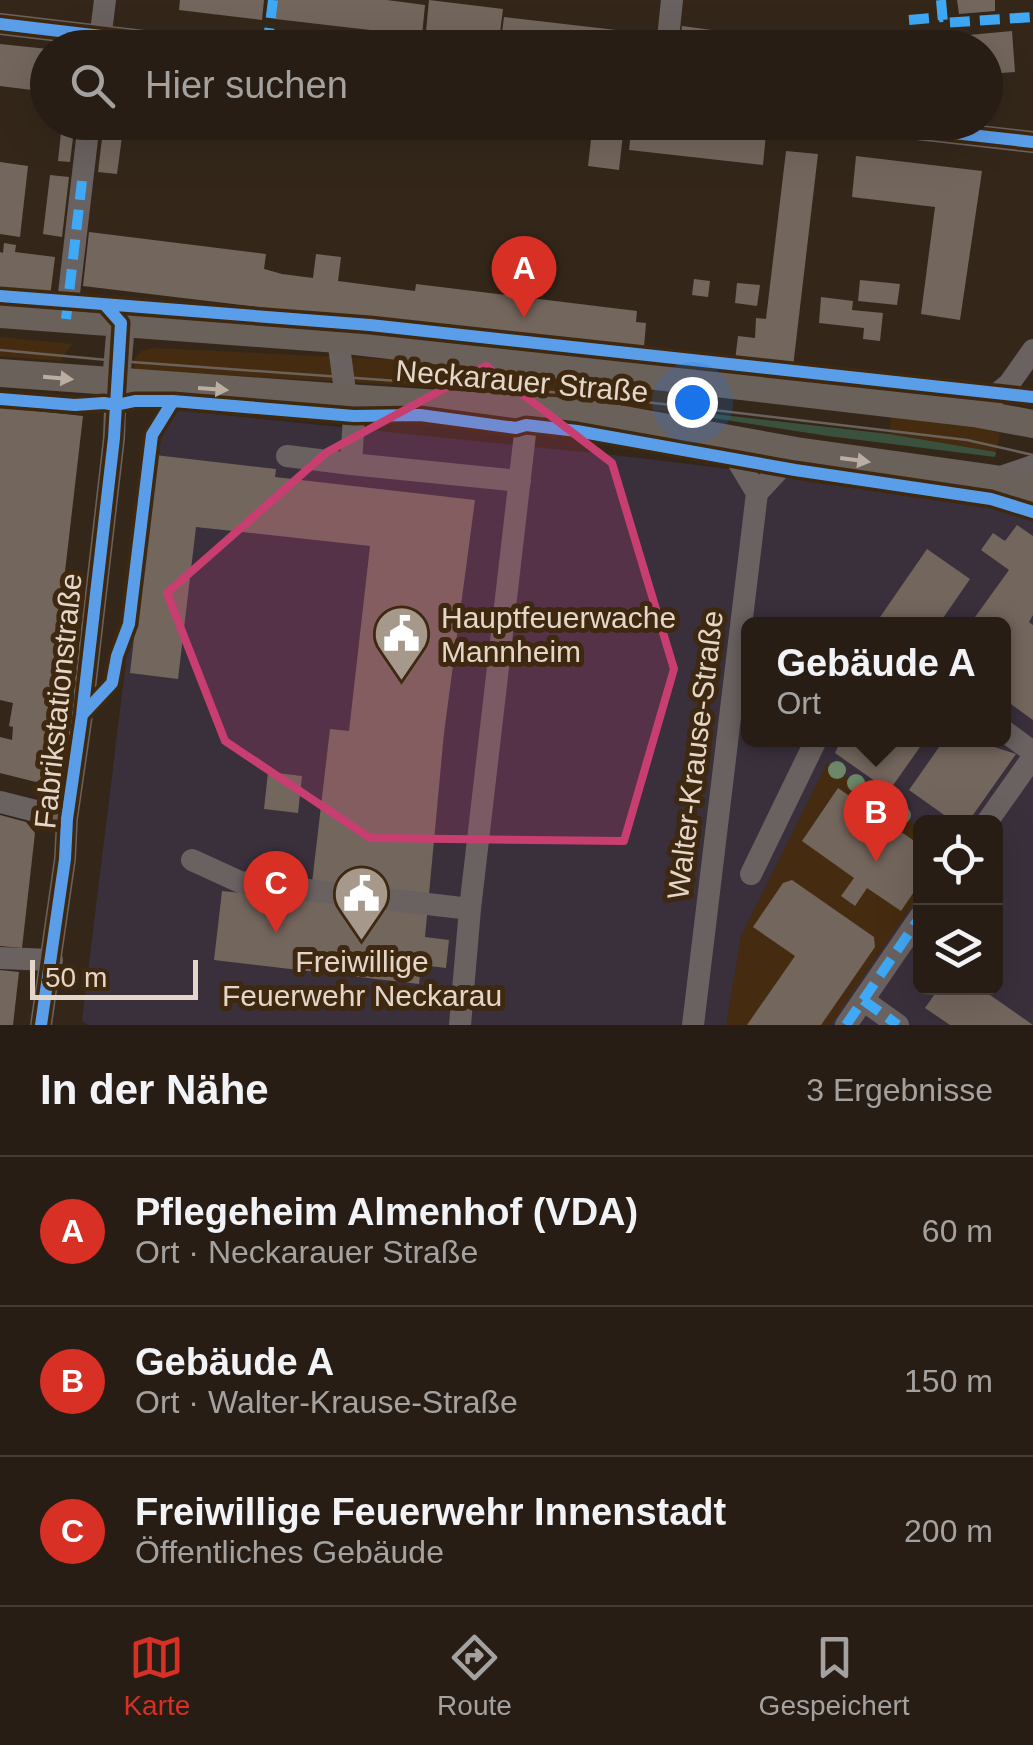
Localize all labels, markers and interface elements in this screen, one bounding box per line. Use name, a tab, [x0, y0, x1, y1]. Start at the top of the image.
search box	[30, 30, 1003, 140]
icon: search	[65, 58, 120, 113]
text: Hier suchen	[145, 64, 348, 106]
pin: A	[492, 236, 556, 318]
street label: Neckarauer Straße	[394, 354, 650, 408]
one-way arrow	[43, 370, 75, 386]
your location	[667, 377, 718, 428]
one-way arrow	[198, 381, 230, 397]
one-way arrow	[840, 452, 871, 468]
street label: Fabrikstationstraße	[28, 572, 88, 830]
place label: Hauptfeuerwache Mannheim	[441, 601, 676, 668]
public building icon: Hauptfeuerwache Mannheim	[372, 604, 432, 683]
street label: Walter-Krause-Straße	[661, 609, 729, 901]
popup	[741, 617, 1011, 747]
text: Gebäude A	[776, 642, 976, 684]
text: Ort	[776, 685, 821, 721]
pin: B	[844, 780, 908, 862]
map controls	[913, 815, 1003, 995]
button: locate	[913, 815, 1003, 905]
pin: C	[244, 850, 308, 933]
public building icon: Freiwillige Feuerwehr Neckarau	[332, 863, 392, 942]
button: layers	[913, 905, 1003, 995]
place label: Freiwillige Feuerwehr Neckarau	[222, 945, 502, 1012]
scale bar	[30, 955, 198, 1000]
text: 50 m	[45, 962, 107, 993]
text: In der Nähe	[40, 1066, 269, 1113]
text: 3 Ergebnisse	[806, 1072, 993, 1108]
text: Pflegeheim Almenhof (VDA)	[135, 1191, 638, 1233]
text: A	[61, 1213, 84, 1249]
text: 60 m	[922, 1213, 993, 1249]
text: Ort · Neckarauer Straße	[135, 1234, 478, 1270]
text: Gebäude A	[135, 1341, 334, 1383]
text: B	[61, 1363, 84, 1399]
text: 150 m	[904, 1363, 993, 1399]
text: Ort · Walter-Krause-Straße	[135, 1384, 518, 1420]
text: Freiwillige Feuerwehr Innenstadt	[135, 1491, 726, 1533]
text: C	[61, 1513, 84, 1549]
text: 200 m	[904, 1513, 993, 1549]
text: Öffentliches Gebäude	[135, 1534, 444, 1570]
tab: Karte	[123, 1630, 190, 1722]
tab: Route	[437, 1630, 512, 1722]
tab: Gespeichert	[759, 1630, 910, 1722]

